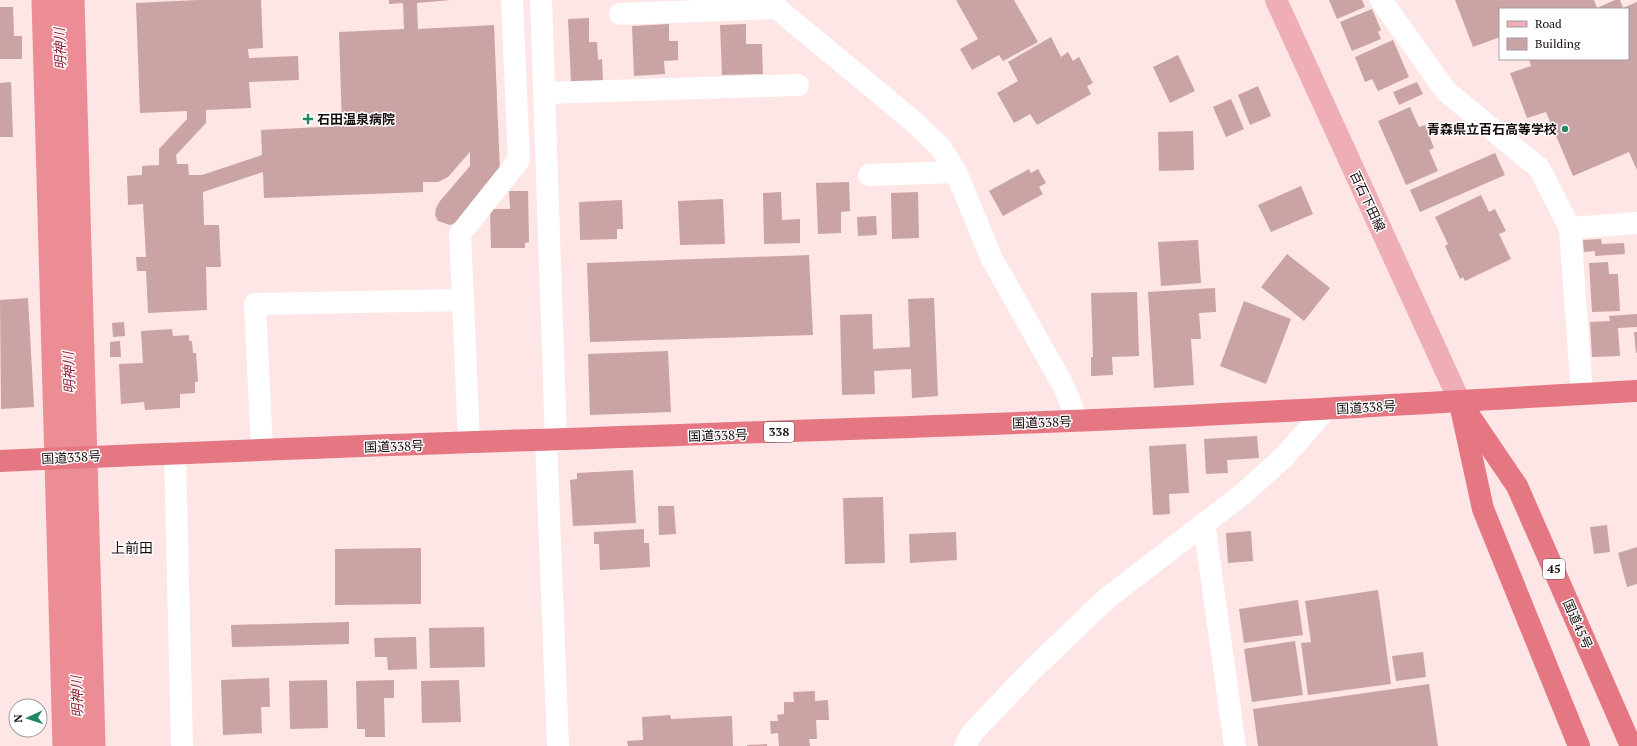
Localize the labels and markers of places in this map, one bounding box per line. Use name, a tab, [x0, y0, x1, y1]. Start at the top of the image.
place label: 石田温泉病院	[317, 110, 395, 128]
marker: 石田温泉病院	[302, 113, 314, 125]
place label: 青森県立百石高等学校	[1427, 120, 1557, 138]
marker: 青森県立百石高等学校	[1560, 124, 1570, 134]

